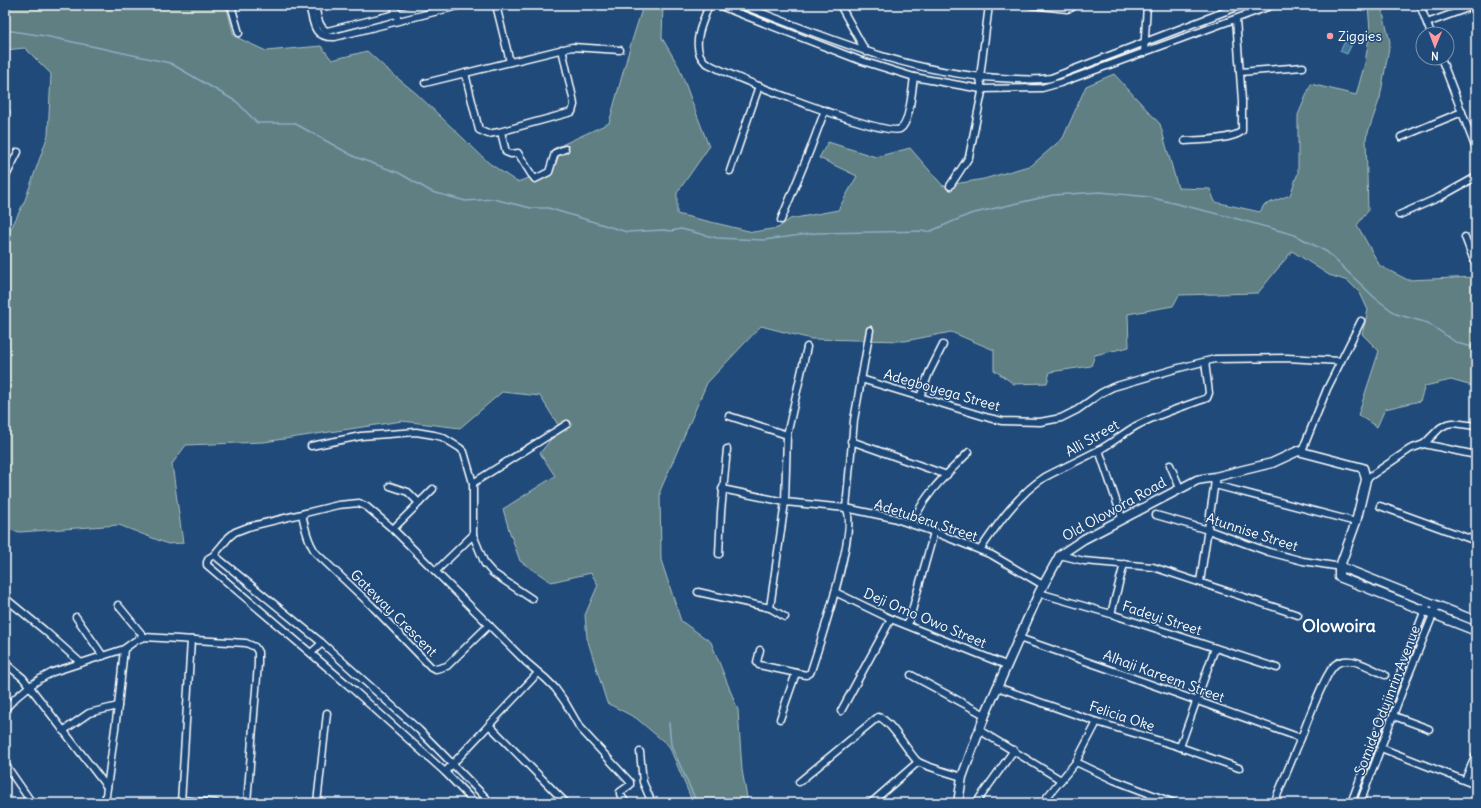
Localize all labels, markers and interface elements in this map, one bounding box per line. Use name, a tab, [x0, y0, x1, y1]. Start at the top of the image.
north arrow	[1415, 26, 1455, 66]
place label: Ziggies	[1338, 27, 1382, 45]
marker: Ziggies	[1325, 31, 1335, 41]
text: N	[1431, 49, 1439, 63]
street label: Adegboyega Street	[882, 365, 1002, 415]
street label: Alli Street	[1062, 415, 1122, 461]
street label: Old Olowora Road	[1059, 473, 1169, 545]
street label: Adetuberu Street	[872, 495, 980, 545]
street label: Atunnise Street	[1204, 509, 1301, 555]
street label: Gateway Crescent	[347, 566, 442, 661]
street label: Deji Omo Owo Street	[861, 584, 989, 652]
street label: Fadeyi Street	[1120, 597, 1204, 639]
district label: Olowoira	[1302, 614, 1376, 637]
street label: Somide Odujinrin Avenue	[1350, 623, 1424, 777]
street label: Alhaji Kareem Street	[1101, 646, 1227, 706]
street label: Felicia Oke	[1087, 697, 1157, 735]

